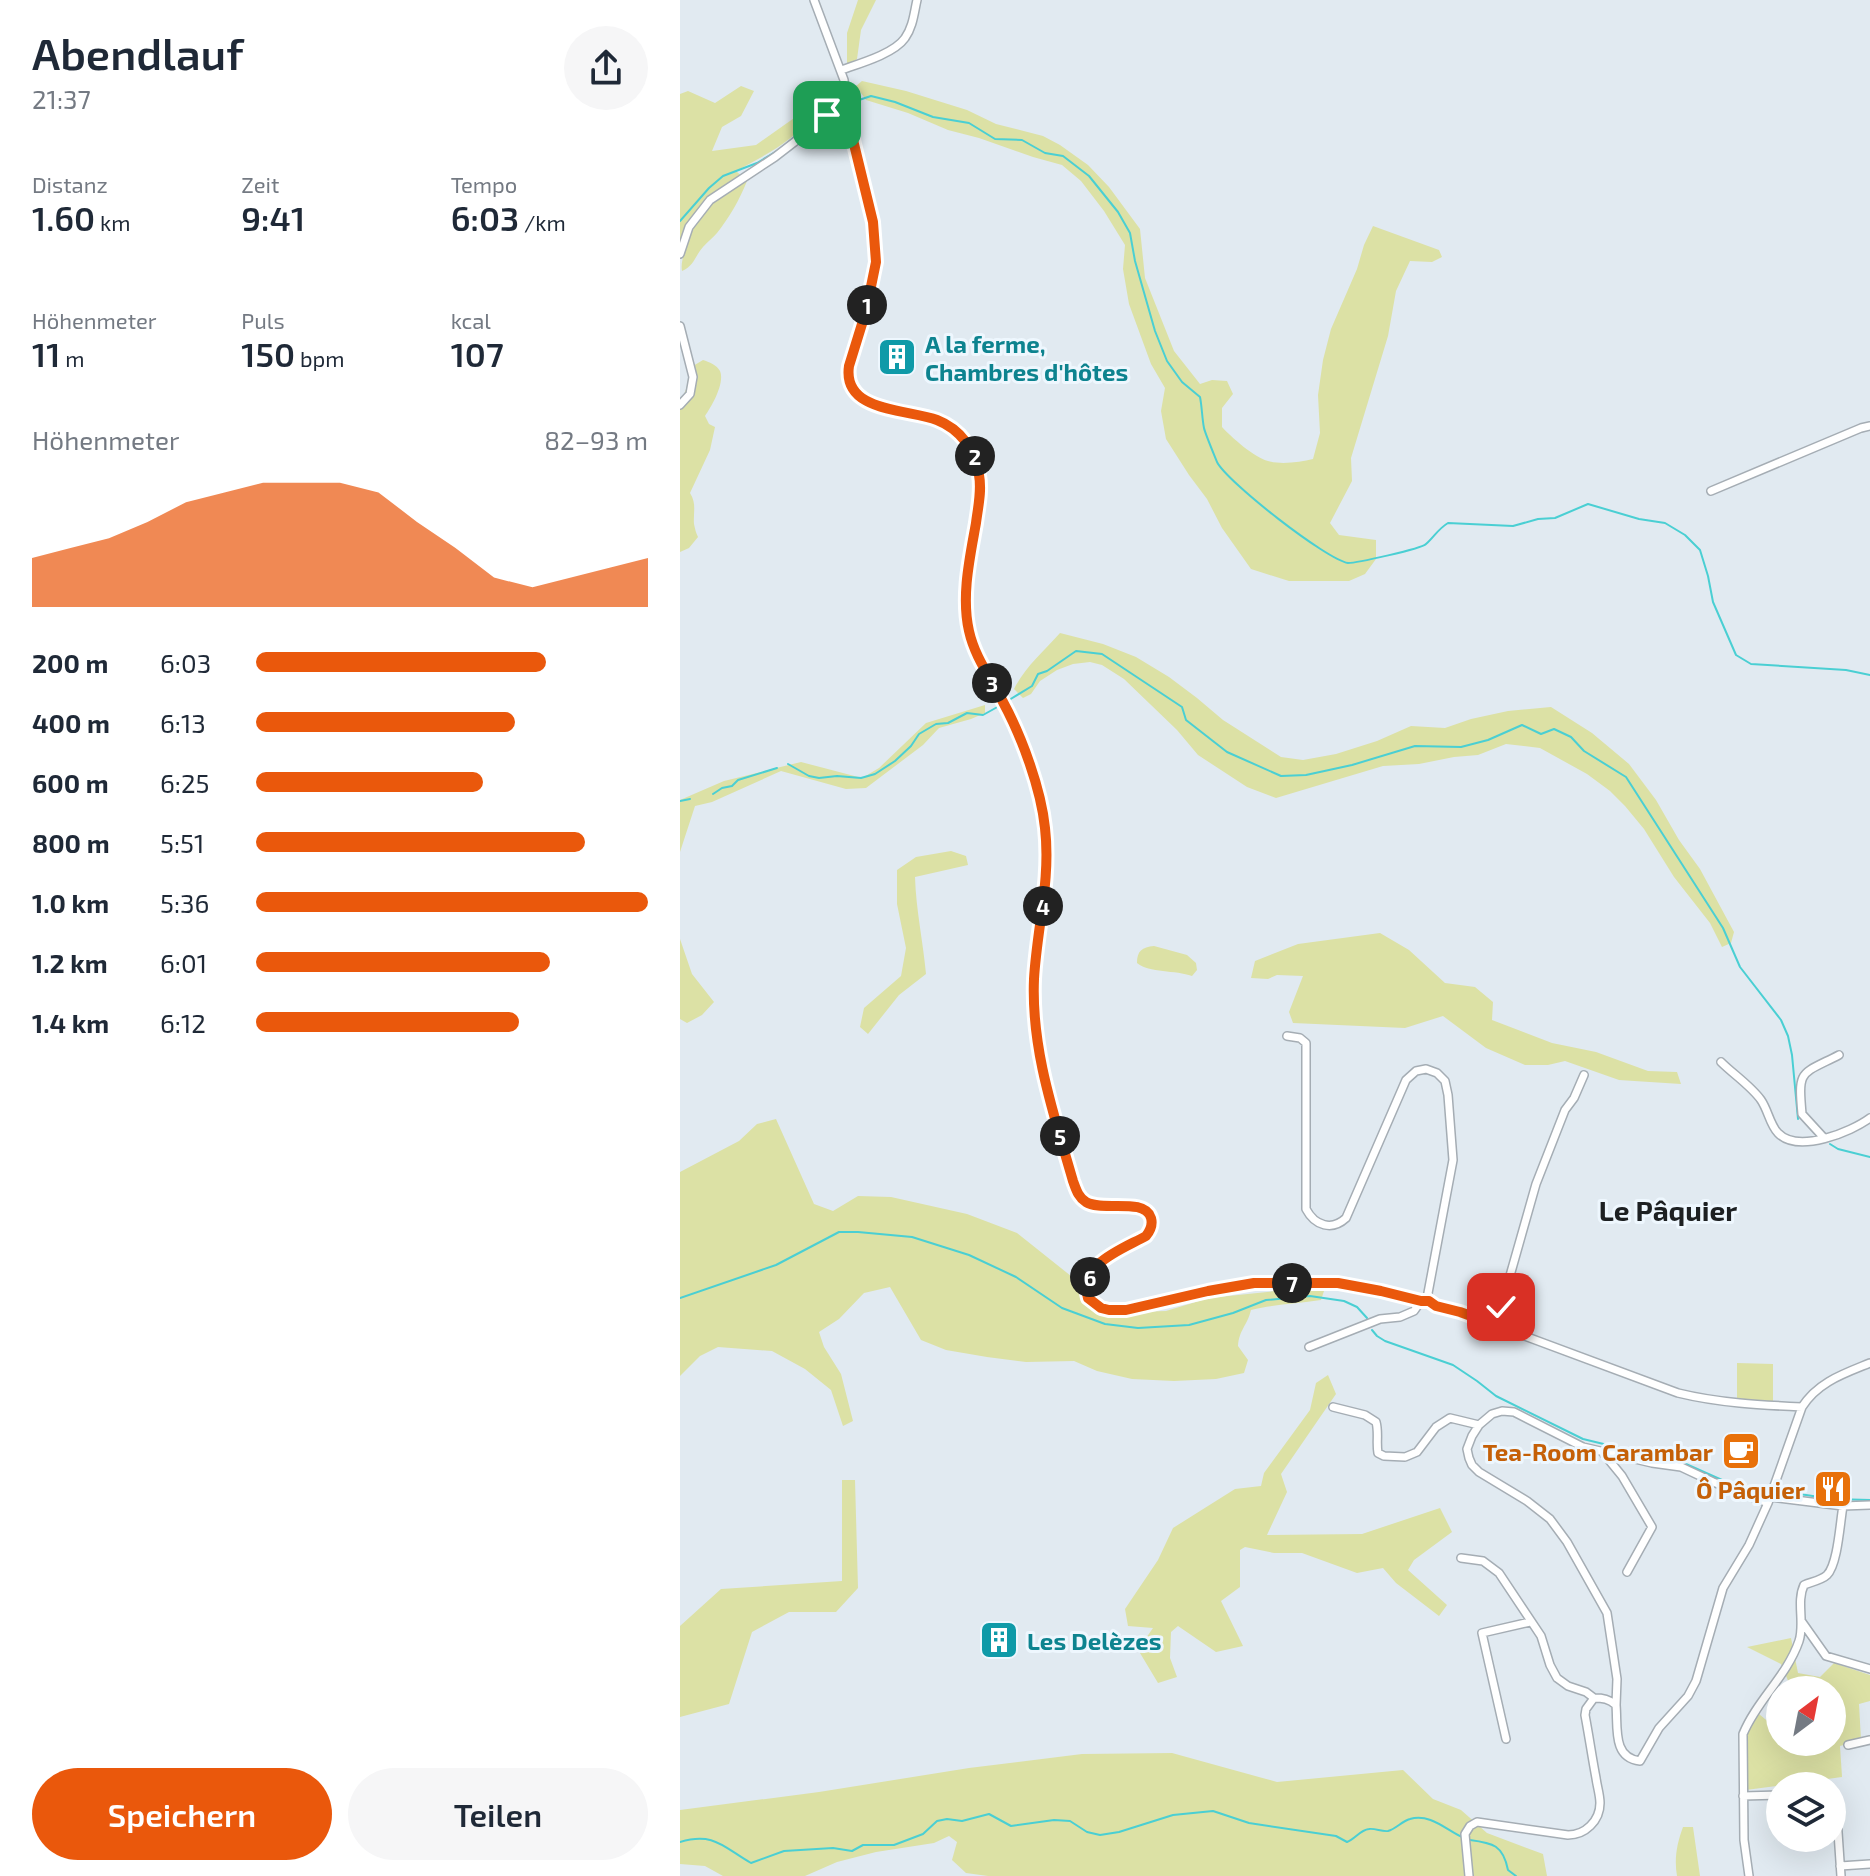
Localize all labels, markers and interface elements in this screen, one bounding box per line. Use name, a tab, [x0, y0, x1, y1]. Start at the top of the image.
text: Abendlauf	[32, 26, 244, 79]
button: share	[564, 26, 648, 110]
pin	[793, 81, 861, 149]
text: 21:37	[32, 83, 91, 114]
icon: arrive	[805, 93, 849, 137]
text: Distanz	[32, 171, 108, 197]
text: Zeit	[241, 171, 279, 197]
text: Tempo	[451, 171, 517, 197]
text: 1.60	[32, 197, 95, 238]
text: 9:41	[241, 197, 305, 238]
text: 6:03	[451, 197, 519, 238]
text: km	[95, 209, 131, 235]
text: /km	[519, 209, 566, 235]
pin: 1	[847, 285, 887, 325]
text: 1	[862, 292, 872, 318]
text: Höhenmeter	[32, 307, 157, 333]
text: Puls	[241, 307, 285, 333]
text: kcal	[451, 307, 491, 333]
place label: A la ferme, Chambres d'hôtes	[925, 329, 1128, 386]
text: 11	[32, 333, 60, 374]
text: 150	[241, 333, 295, 374]
text: 107	[451, 333, 504, 374]
building icon: A la ferme, Chambres d'hôtes	[876, 336, 918, 378]
text: m	[60, 345, 85, 371]
text: bpm	[295, 345, 345, 371]
text: Höhenmeter	[32, 424, 179, 455]
text: 82–93 m	[544, 424, 648, 455]
pin: 2	[955, 436, 995, 476]
text: 2	[969, 443, 981, 469]
text: 200 m	[32, 647, 108, 678]
text: 6:03	[160, 647, 211, 678]
pin: 3	[972, 663, 1012, 703]
text: 3	[986, 670, 998, 696]
text: 400 m	[32, 707, 110, 738]
text: 6:13	[160, 707, 206, 738]
text: 600 m	[32, 767, 109, 798]
text: 6:25	[160, 767, 210, 798]
text: 800 m	[32, 827, 110, 858]
text: 5:51	[160, 827, 204, 858]
pin: 4	[1023, 886, 1063, 926]
text: 1.0 km	[32, 887, 109, 918]
text: 5:36	[160, 887, 209, 918]
text: 4	[1036, 893, 1050, 919]
text: 1.2 km	[32, 947, 108, 978]
text: 6:01	[160, 947, 207, 978]
text: 1.4 km	[32, 1007, 109, 1038]
text: 6:12	[160, 1007, 206, 1038]
pin: 5	[1040, 1116, 1080, 1156]
text: 5	[1054, 1123, 1066, 1149]
district label: Le Pâquier	[1599, 1193, 1737, 1227]
pin: 6	[1070, 1257, 1110, 1297]
pin: 7	[1272, 1263, 1312, 1303]
text: 6	[1084, 1264, 1096, 1290]
text: 7	[1286, 1270, 1298, 1296]
pin	[1467, 1273, 1535, 1341]
icon: check	[1479, 1285, 1523, 1329]
cafe icon: Tea-Room Carambar	[1720, 1430, 1762, 1472]
place label: Tea-Room Carambar	[1483, 1437, 1714, 1466]
restaurant icon: Ô Pâquier	[1812, 1468, 1854, 1510]
place label: Ô Pâquier	[1696, 1475, 1806, 1504]
building icon: Les Delèzes	[978, 1619, 1020, 1661]
place label: Les Delèzes	[1027, 1626, 1161, 1655]
north arrow	[1766, 1676, 1846, 1756]
map controls	[1766, 1676, 1846, 1852]
button: Speichern	[32, 1768, 332, 1860]
button: Teilen	[348, 1768, 648, 1860]
button: layers	[1766, 1772, 1846, 1852]

